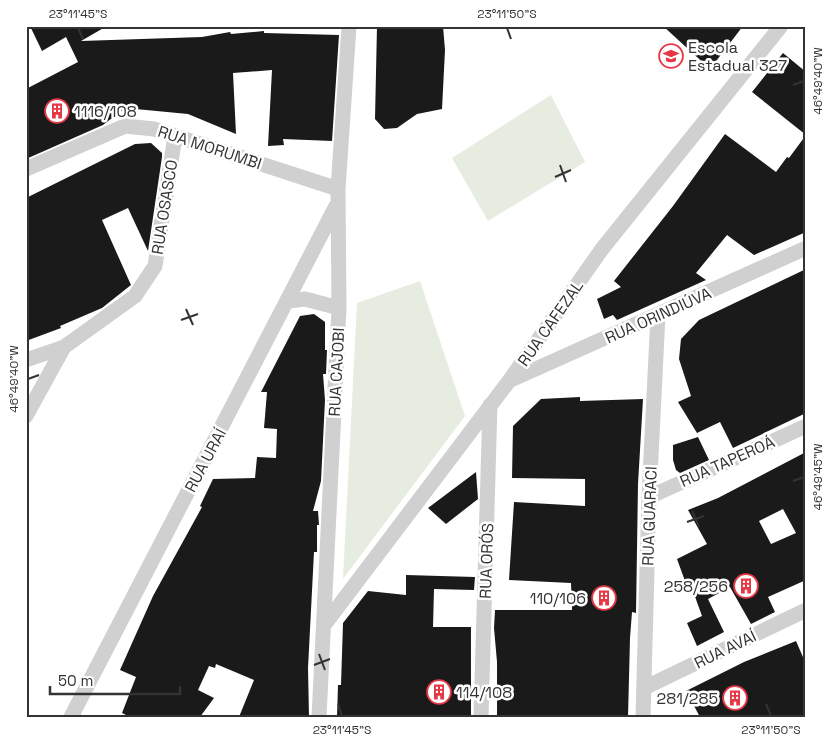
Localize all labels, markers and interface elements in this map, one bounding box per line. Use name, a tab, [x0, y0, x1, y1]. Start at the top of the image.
text: 23°11'45"S	[49, 6, 107, 22]
text: 23°11'50"S	[477, 6, 537, 22]
place label: Escola Estadual 327	[688, 37, 787, 76]
school or university icon: Escola Estadual 327	[658, 43, 684, 69]
text: 46°49'40"W	[810, 47, 826, 115]
building icon: 1116/108	[44, 98, 70, 124]
place label: 1116/108	[74, 101, 137, 122]
street label: RUA MORUMBI	[155, 121, 265, 174]
street label: RUA OSASCO	[147, 158, 182, 256]
street label: RUA CAFEZAL	[513, 276, 588, 370]
street label: RUA ORINDIÚVA	[602, 283, 715, 348]
street label: RUA CAJOBI	[324, 327, 349, 417]
text: 46°49'40"W	[6, 345, 22, 413]
street label: RUA URAÍ	[180, 425, 231, 496]
street label: RUA TAPEROÁ	[676, 431, 778, 492]
text: 46°49'45"W	[810, 443, 826, 511]
street label: RUA GUARACI	[637, 466, 662, 566]
street label: RUA ORÓS	[475, 523, 498, 599]
building icon: 258/256	[733, 573, 759, 599]
place label: 258/256	[664, 576, 728, 597]
building icon: 110/106	[591, 585, 617, 611]
place label: 110/106	[530, 588, 586, 609]
street label: RUA AVAÍ	[691, 625, 760, 673]
scale bar	[50, 663, 180, 695]
text: 50 m	[58, 671, 93, 690]
building icon: 114/108	[426, 679, 452, 705]
place label: 114/108	[456, 682, 512, 703]
building icon: 281/285	[722, 685, 748, 711]
place label: 281/285	[657, 688, 718, 709]
text: 23°11'45"S	[313, 722, 371, 738]
text: 23°11'50"S	[741, 722, 801, 738]

